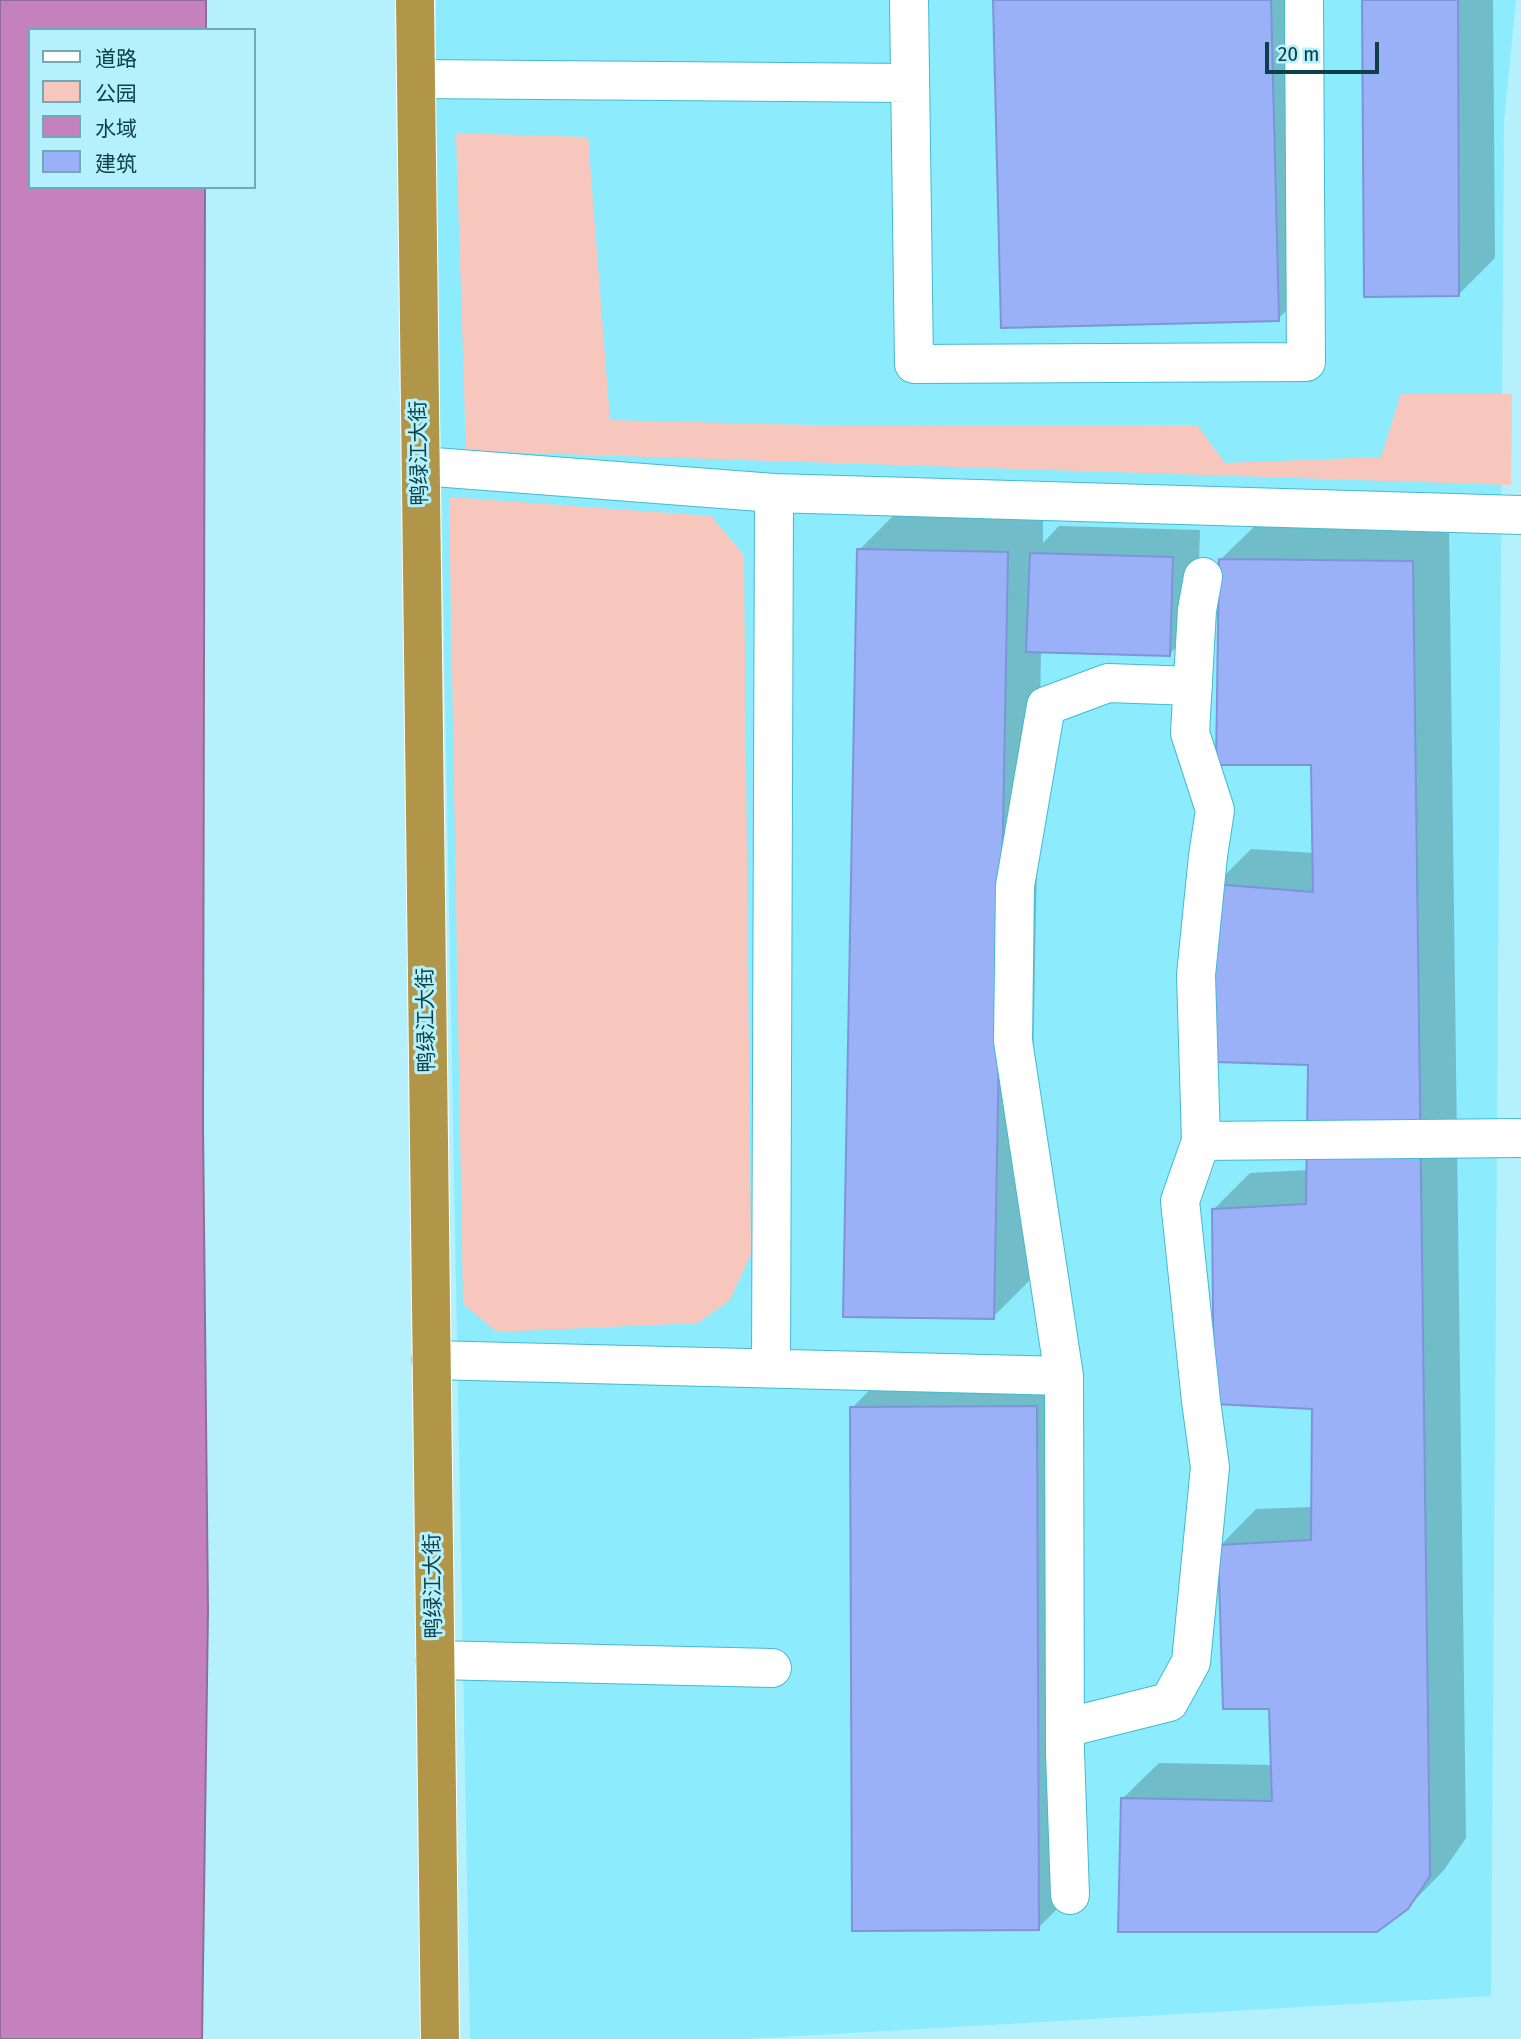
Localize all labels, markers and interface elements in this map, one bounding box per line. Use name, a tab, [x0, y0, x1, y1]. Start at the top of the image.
legend	[28, 28, 256, 189]
scale bar	[1269, 28, 1383, 72]
text: 20 m	[1278, 41, 1319, 67]
text: 道路	[95, 46, 137, 72]
text: 公园	[95, 81, 137, 107]
text: 水域	[95, 116, 137, 142]
text: 建筑	[95, 151, 137, 177]
street label: 鸭绿江大街	[406, 400, 434, 506]
street label: 鸭绿江大街	[413, 967, 441, 1073]
street label: 鸭绿江大街	[420, 1533, 448, 1639]

